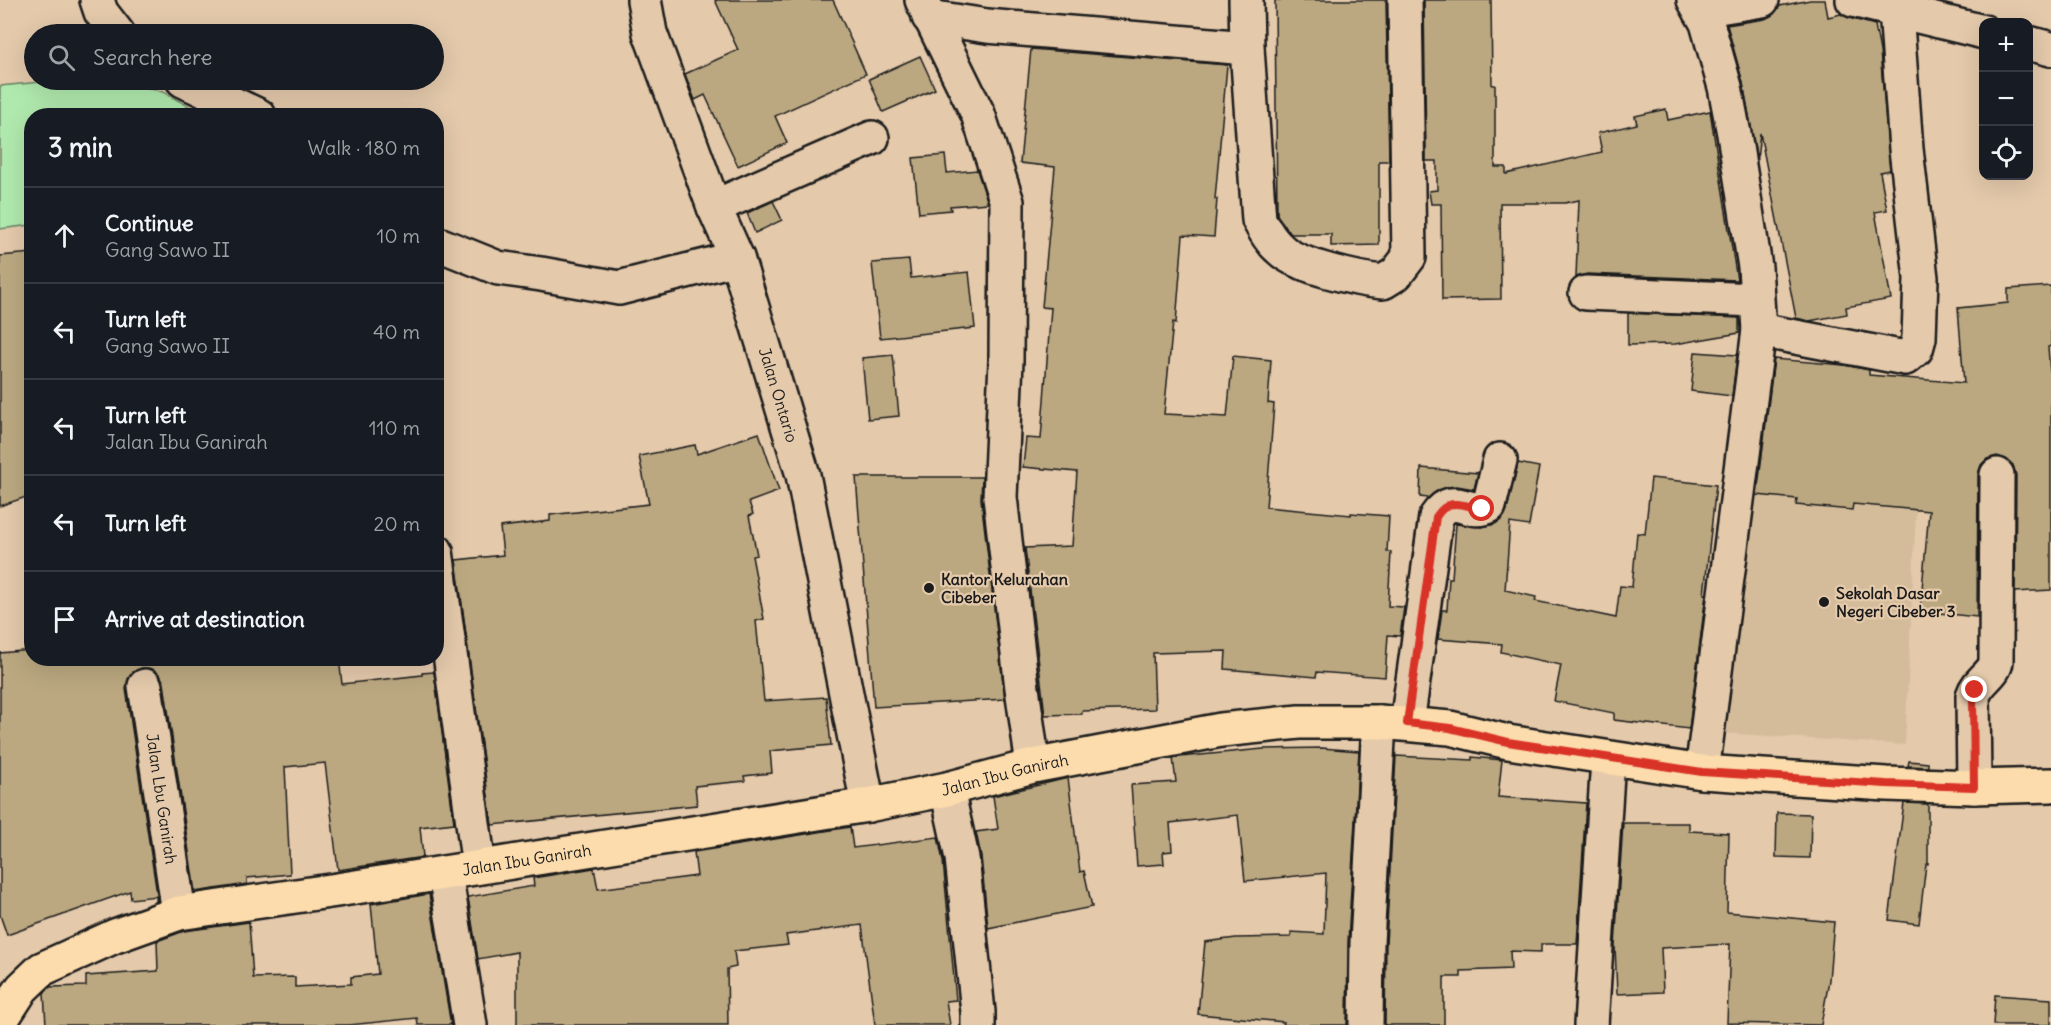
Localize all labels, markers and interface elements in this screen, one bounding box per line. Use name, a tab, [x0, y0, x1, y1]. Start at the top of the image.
map controls	[1979, 18, 2033, 180]
button: +	[1979, 18, 2033, 72]
search box	[24, 24, 444, 90]
icon: search	[45, 41, 78, 74]
text: Search here	[93, 43, 212, 71]
button: −	[1979, 72, 2033, 126]
button: locate	[1979, 126, 2033, 180]
text: 3 min	[48, 131, 113, 164]
text: Walk · 180 m	[308, 135, 420, 160]
text: Continue	[105, 209, 194, 237]
icon: ahead	[48, 219, 81, 252]
text: 10 m	[377, 223, 420, 248]
text: Gang Sawo II	[105, 237, 230, 262]
text: Turn left	[105, 305, 186, 333]
icon: left	[48, 315, 81, 348]
text: 40 m	[373, 319, 420, 344]
text: Gang Sawo II	[105, 333, 230, 358]
street label: Jalan Ontario	[755, 345, 803, 445]
text: Turn left	[105, 401, 186, 429]
icon: left	[48, 411, 81, 444]
text: 110 m	[369, 415, 420, 440]
text: Jalan Ibu Ganirah	[105, 429, 268, 454]
route start	[1468, 495, 1494, 521]
icon: left	[48, 507, 81, 540]
text: Turn left	[105, 509, 186, 537]
text: 20 m	[374, 511, 420, 536]
place label: Kantor Kelurahan Cibeber	[941, 569, 1068, 607]
marker: Kantor Kelurahan Cibeber	[922, 581, 936, 595]
place label: Sekolah Dasar Negeri Cibeber 3	[1836, 583, 1955, 622]
marker: Sekolah Dasar Negeri Cibeber 3	[1817, 595, 1831, 609]
icon: arrive	[48, 603, 81, 636]
text: Arrive at destination	[105, 605, 305, 633]
route end	[1961, 676, 1987, 702]
street label: Jalan Lbu Ganirah	[142, 732, 182, 866]
street label: Jalan Ibu Ganirah	[940, 749, 1070, 800]
street label: Jalan Ibu Ganirah	[461, 839, 593, 880]

